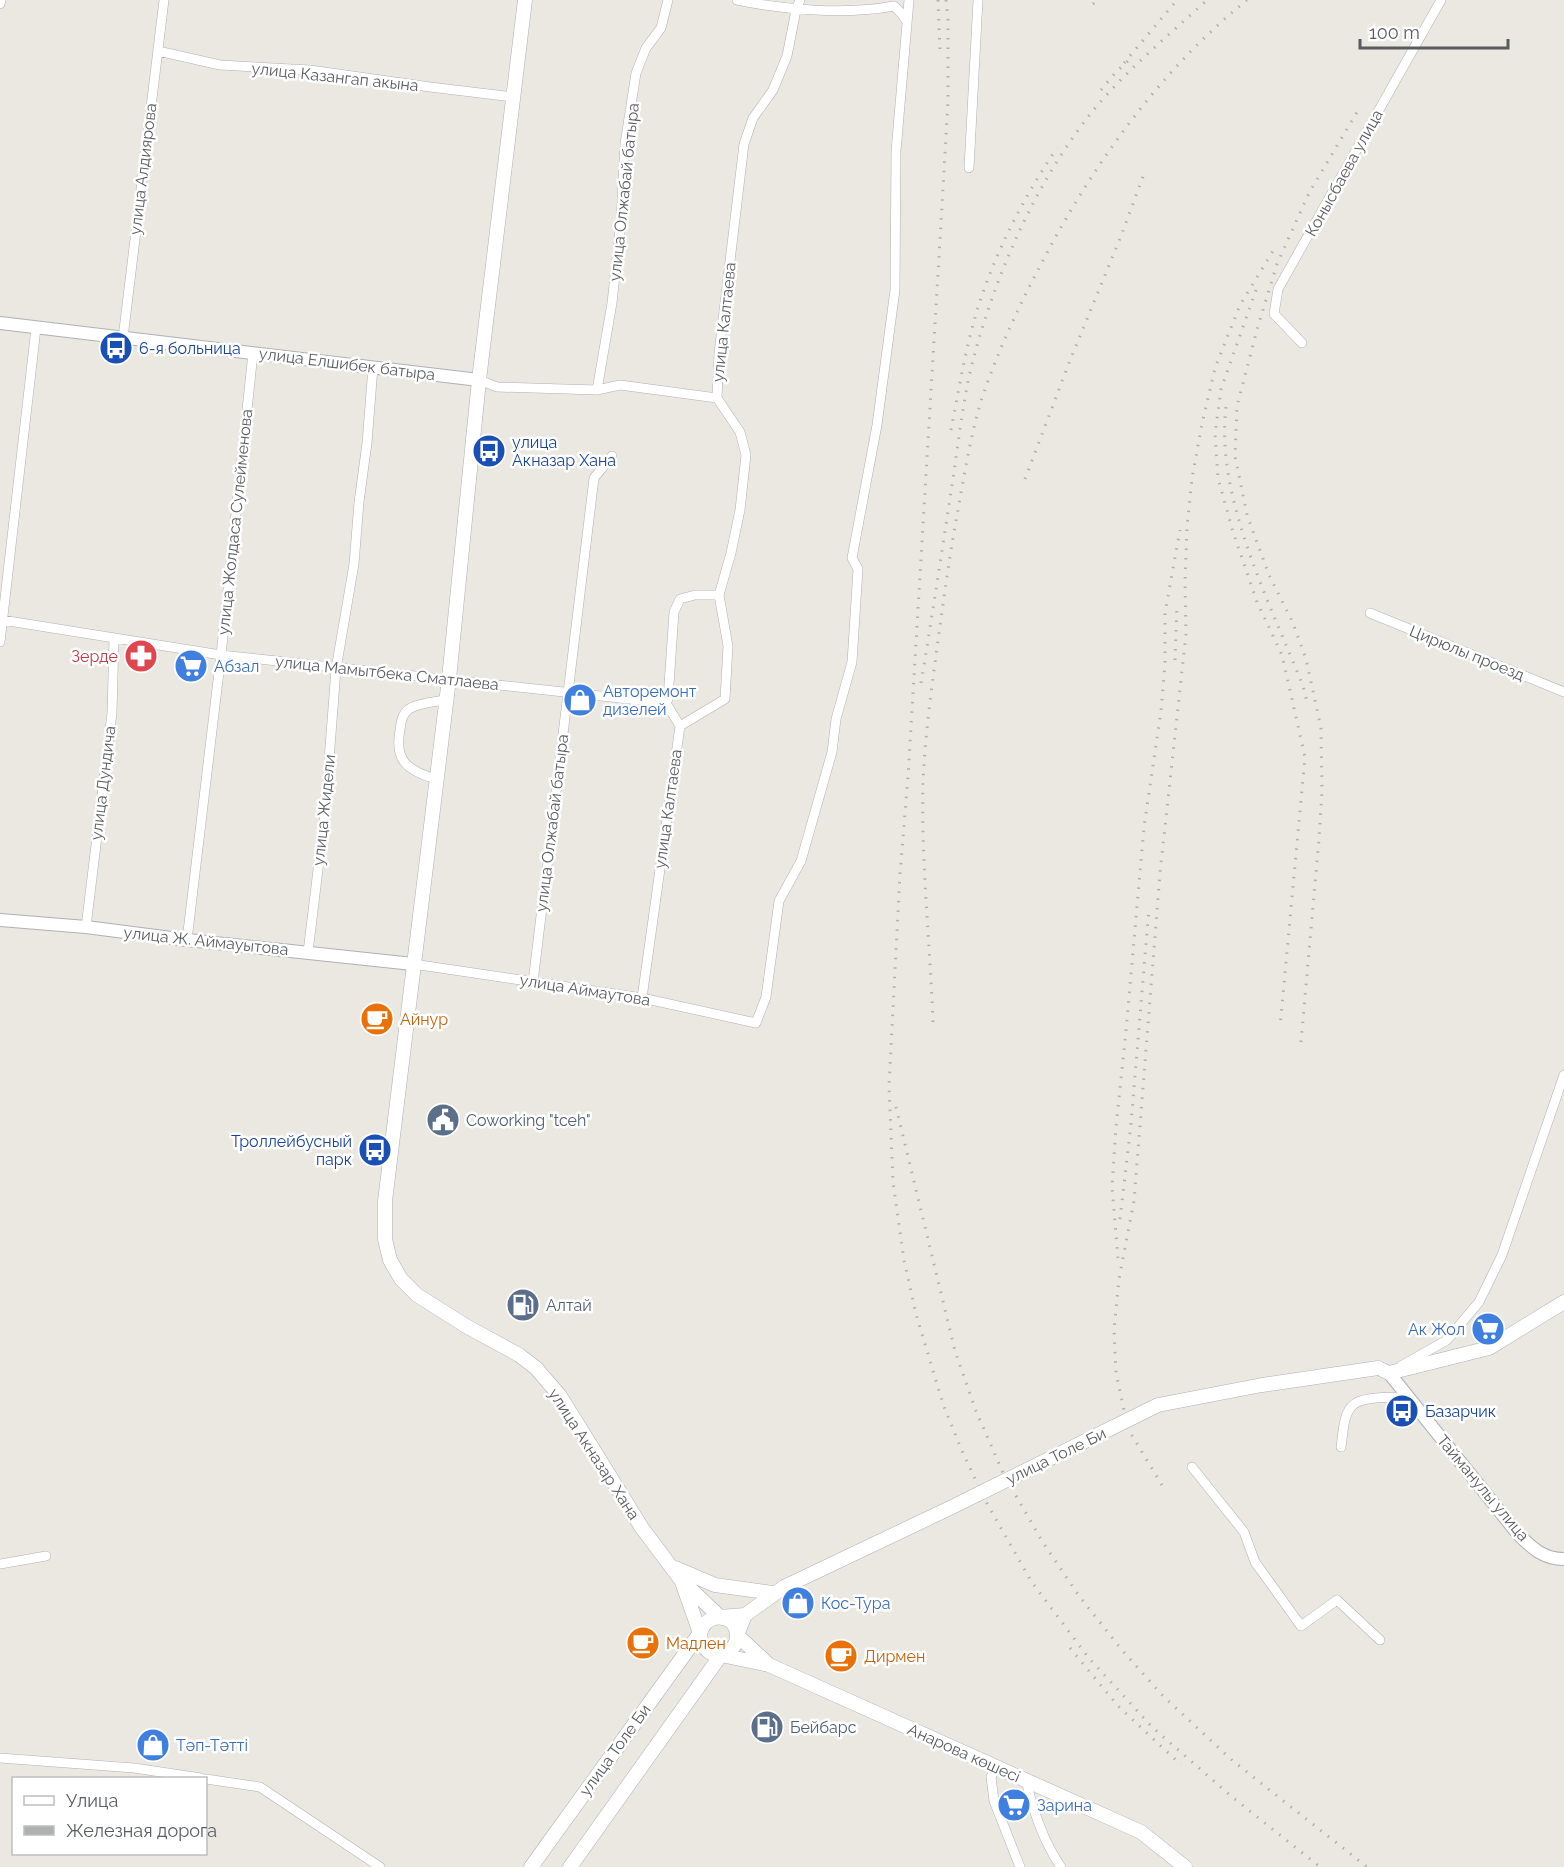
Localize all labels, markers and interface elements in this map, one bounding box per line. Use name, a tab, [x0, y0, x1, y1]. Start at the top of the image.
scale bar	[1360, 12, 1508, 50]
text: 100 m	[1369, 22, 1420, 43]
street label: улица Казангап акына	[251, 59, 419, 95]
street label: улица Алдиярова	[125, 102, 161, 236]
street label: улица Олжабай батыра	[605, 102, 643, 282]
street label: Конысбаева улица	[1301, 106, 1387, 240]
street label: улица Калтаева	[708, 261, 740, 383]
bus stop icon: 6-я больница	[98, 330, 134, 366]
place label: 6-я больница	[139, 339, 241, 358]
street label: улица Елшибек батыра	[258, 344, 436, 384]
street label: улица Жолдаса Сулейменова	[214, 408, 256, 636]
bus stop icon: улица Акназар Хана	[471, 433, 507, 469]
place label: улица Акназар Хана	[512, 433, 616, 470]
street label: Цирюлы проезд	[1407, 621, 1527, 685]
pharmacy icon: Зерде	[123, 638, 159, 674]
place label: Зерде	[71, 647, 118, 666]
supermarket icon: Абзал	[173, 648, 209, 684]
street label: улица Мамытбека Сматлаева	[274, 652, 500, 694]
place label: Абзал	[214, 657, 259, 676]
shop icon: Авторемонт дизелей	[562, 682, 598, 718]
place label: Авторемонт дизелей	[603, 682, 697, 719]
street label: улица Дундича	[87, 725, 119, 841]
street label: улица Олжабай батыра	[532, 733, 572, 913]
street label: улица Калтаева	[650, 748, 686, 870]
street label: улица Жидели	[309, 753, 339, 867]
street label: улица Ж. Аймауытова	[123, 923, 289, 959]
street label: улица Аймаутова	[518, 970, 652, 1010]
cafe icon: Айнур	[359, 1001, 395, 1037]
place label: Айнур	[400, 1010, 448, 1029]
public building icon: Coworking "tceh"	[425, 1102, 461, 1138]
place label: Coworking "tceh"	[466, 1111, 591, 1130]
place label: Троллейбусный парк	[231, 1132, 352, 1169]
bus stop icon: Троллейбусный парк	[357, 1132, 393, 1168]
fuel station icon: Алтай	[505, 1287, 541, 1323]
place label: Алтай	[546, 1296, 592, 1315]
supermarket icon: Ак Жол	[1470, 1311, 1506, 1347]
place label: Ак Жол	[1408, 1320, 1465, 1339]
street label: улица Акназар Хана	[544, 1385, 644, 1523]
bus stop icon: Базарчик	[1384, 1393, 1420, 1429]
place label: Базарчик	[1425, 1402, 1496, 1421]
street label: улица Толе Би	[1003, 1424, 1109, 1488]
street label: Тайманулы улица	[1433, 1431, 1533, 1545]
shop icon: Кос-Тура	[780, 1585, 816, 1621]
place label: Кос-Тура	[821, 1594, 890, 1613]
cafe icon: Мадлен	[625, 1625, 661, 1661]
place label: Мадлен	[666, 1634, 726, 1653]
cafe icon: Дирмен	[823, 1638, 859, 1674]
place label: Дирмен	[864, 1647, 925, 1666]
street label: улица Толе Би	[575, 1700, 655, 1800]
fuel station icon: Бейбарс	[749, 1709, 785, 1745]
place label: Бейбарс	[790, 1718, 857, 1737]
street label: Анарова көшесі	[905, 1720, 1023, 1786]
shop icon: Тәп-Тәтті	[135, 1727, 171, 1763]
place label: Тәп-Тәтті	[176, 1736, 248, 1755]
legend	[12, 1777, 207, 1855]
supermarket icon: Зарина	[996, 1787, 1032, 1823]
text: Улица	[66, 1790, 118, 1811]
place label: Зарина	[1037, 1796, 1092, 1815]
text: Железная дорога	[66, 1820, 217, 1841]

